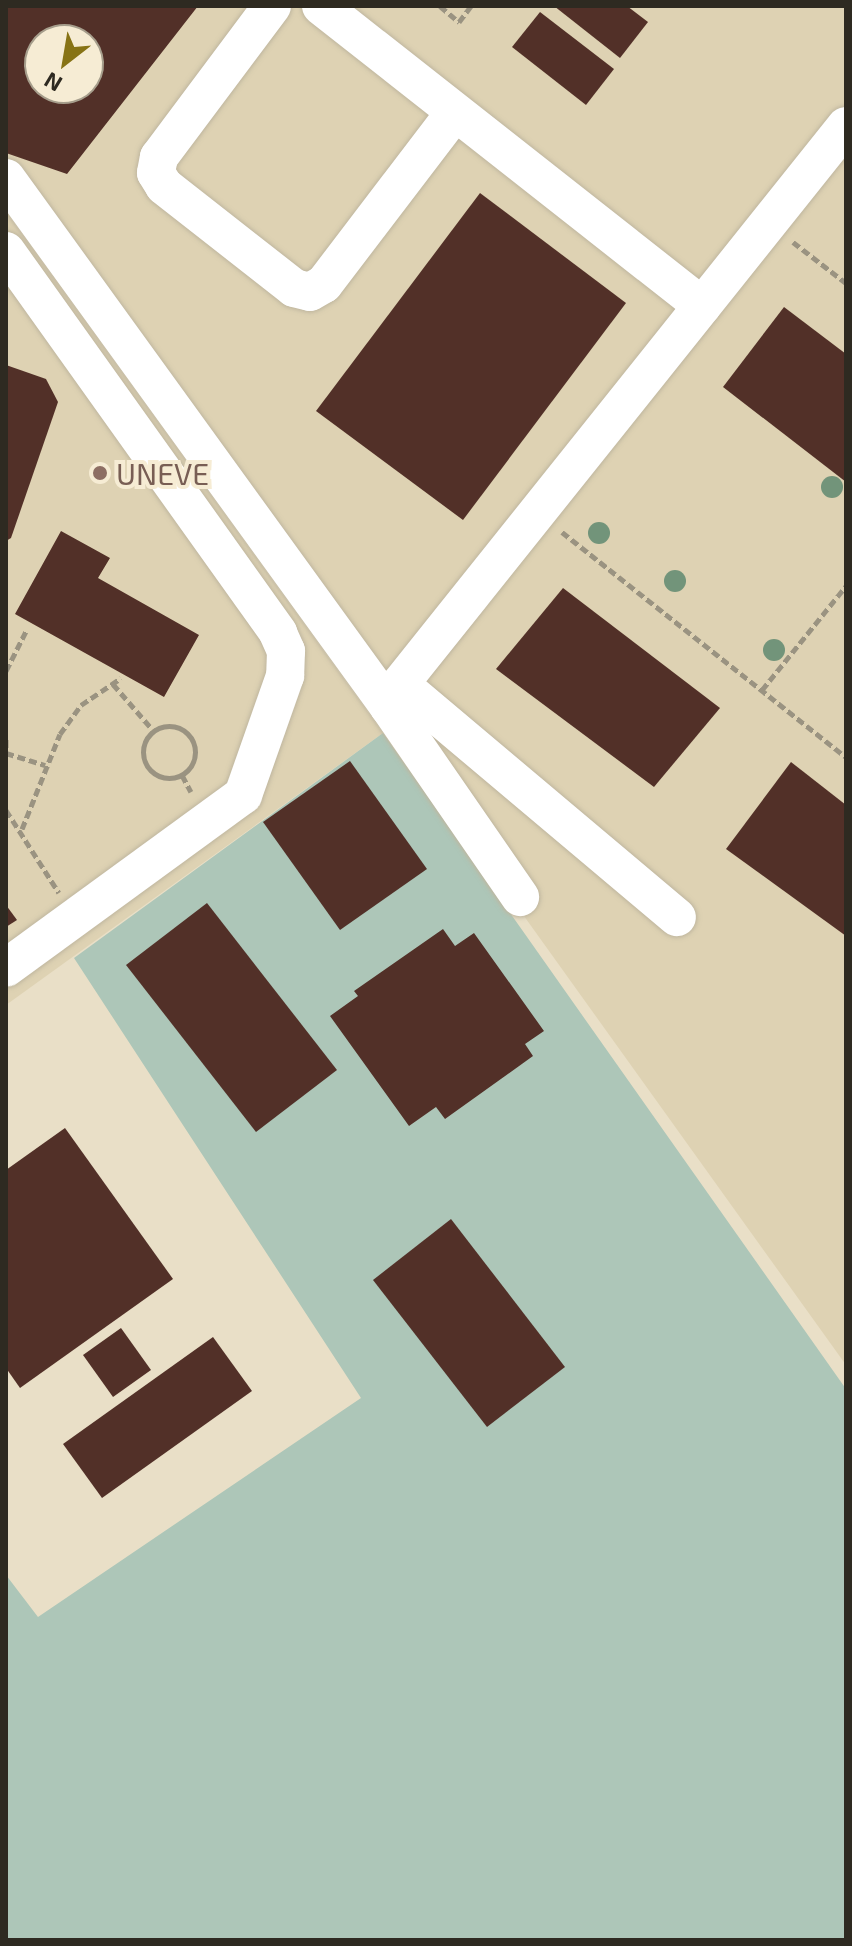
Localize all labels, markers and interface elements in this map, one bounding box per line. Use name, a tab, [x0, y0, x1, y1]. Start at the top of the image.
north arrow	[24, 24, 104, 104]
text: N	[39, 68, 66, 98]
place label: UNEVE	[116, 455, 209, 491]
marker: UNEVE	[91, 464, 109, 482]

